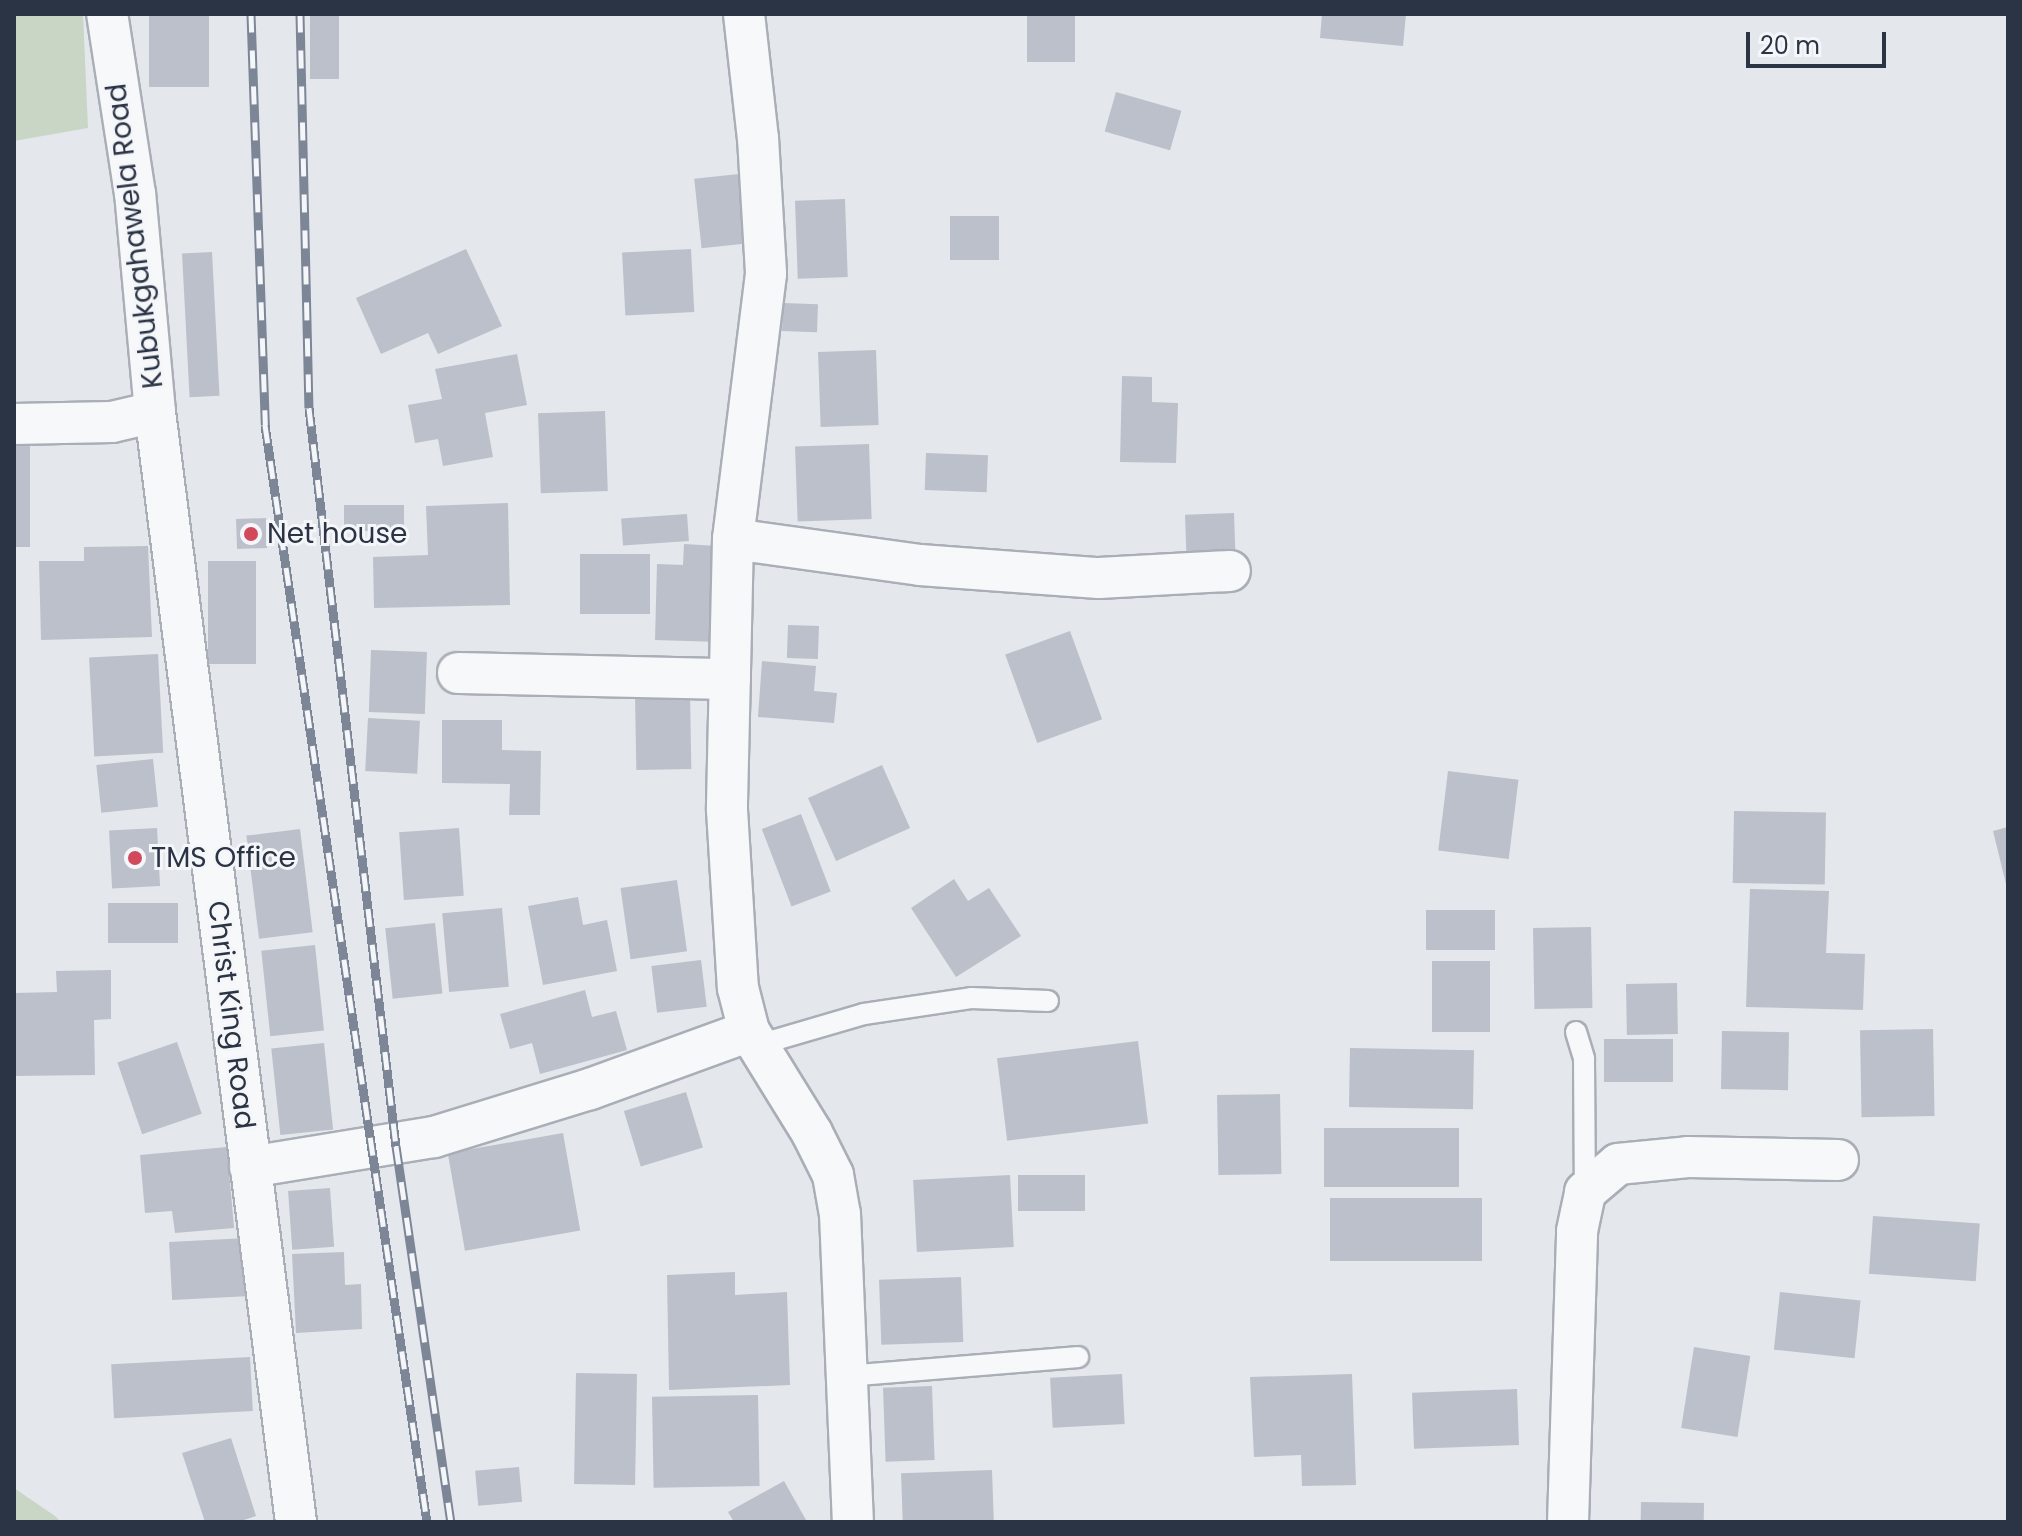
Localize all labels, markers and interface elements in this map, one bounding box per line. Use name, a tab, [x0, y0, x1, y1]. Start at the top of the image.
scale bar	[1750, 16, 1890, 66]
text: 20 m	[1760, 29, 1820, 62]
street label: Kubukgahawela Road	[100, 82, 170, 390]
place label: Net house	[267, 517, 407, 551]
marker: Net house	[242, 525, 260, 543]
place label: TMS Office	[151, 841, 296, 875]
marker: TMS Office	[126, 849, 144, 867]
street label: Christ King Road	[200, 899, 262, 1131]

